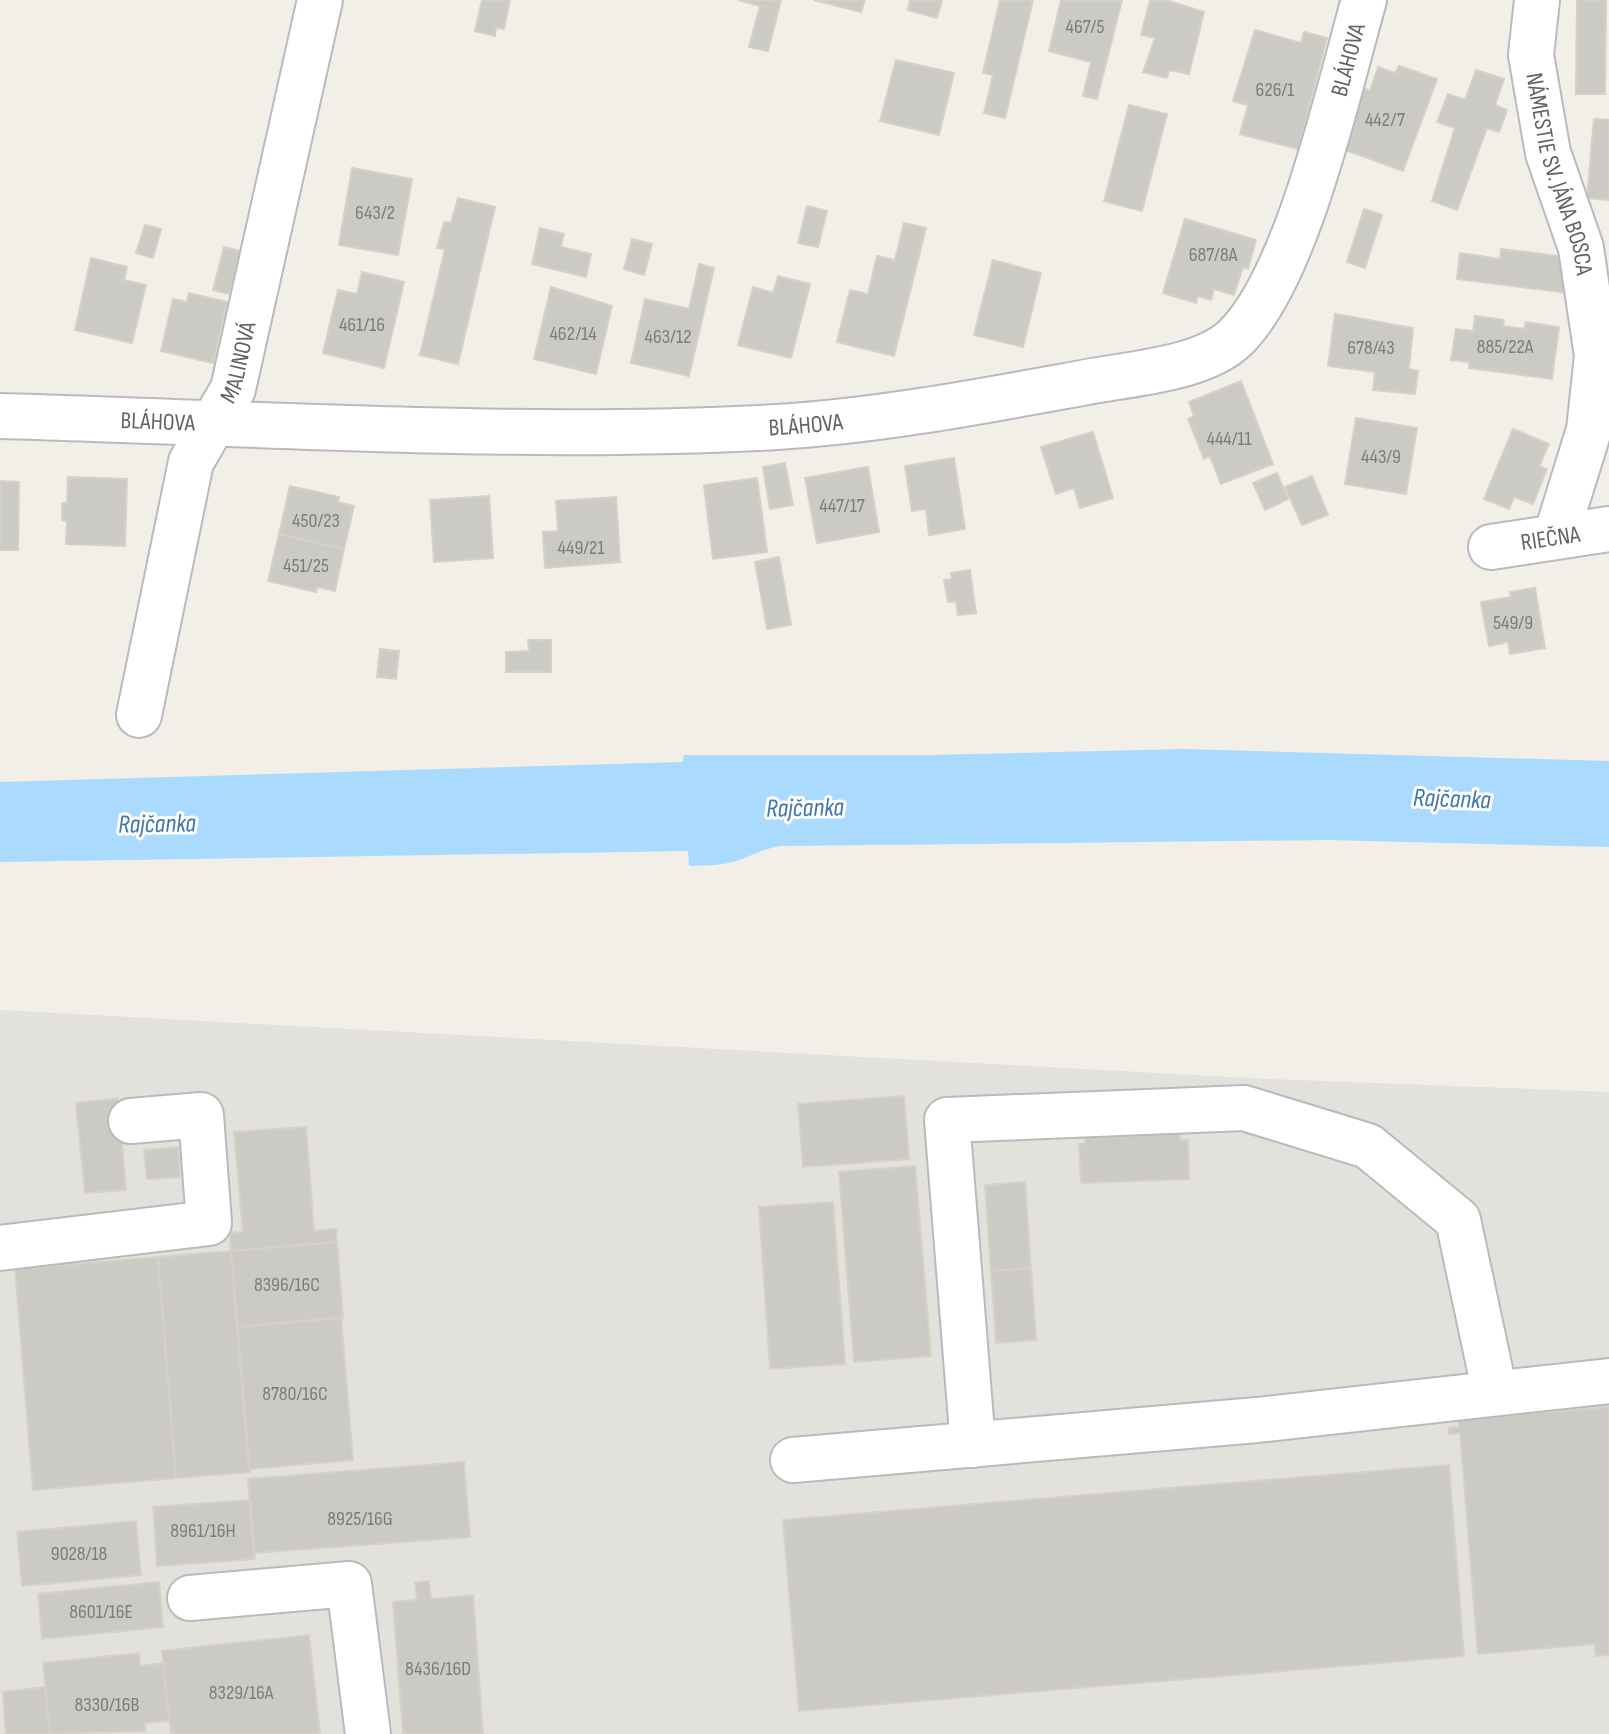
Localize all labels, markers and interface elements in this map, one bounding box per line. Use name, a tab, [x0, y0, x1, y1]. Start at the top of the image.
house number: 467/5	[1066, 15, 1104, 39]
street label: BLÁHOVA	[1325, 19, 1372, 100]
street label: NÁMESTIE SV. JÁNA BOSCA	[1519, 71, 1599, 278]
house number: 626/1	[1256, 78, 1294, 102]
house number: 442/7	[1365, 108, 1405, 132]
house number: 643/2	[355, 201, 395, 225]
house number: 687/8A	[1189, 243, 1238, 267]
house number: 461/16	[339, 313, 385, 337]
street label: MALINOVÁ	[214, 318, 263, 408]
house number: 462/14	[549, 322, 597, 346]
house number: 463/12	[645, 325, 691, 349]
house number: 885/22A	[1477, 335, 1534, 359]
house number: 678/43	[1347, 336, 1395, 360]
street label: BLÁHOVA	[120, 406, 196, 438]
street label: BLÁHOVA	[768, 407, 845, 442]
house number: 444/11	[1206, 427, 1252, 451]
house number: 443/9	[1361, 445, 1401, 469]
house number: 447/17	[819, 494, 865, 518]
house number: 450/23	[292, 509, 340, 533]
street label: RIEČNA	[1519, 520, 1583, 557]
house number: 449/21	[558, 536, 604, 560]
house number: 451/25	[283, 554, 329, 578]
house number: 549/9	[1493, 611, 1533, 635]
water label: Rajčanka	[1412, 783, 1492, 816]
water label: Rajčanka	[766, 792, 845, 825]
water label: Rajčanka	[118, 808, 197, 841]
house number: 8396/16C	[254, 1273, 320, 1297]
house number: 8780/16C	[262, 1382, 328, 1406]
house number: 8925/16G	[327, 1507, 393, 1531]
house number: 8961/16H	[170, 1519, 236, 1543]
house number: 9028/18	[51, 1542, 107, 1566]
house number: 8601/16E	[69, 1600, 133, 1624]
house number: 8436/16D	[405, 1657, 471, 1681]
house number: 8329/16A	[209, 1681, 274, 1705]
house number: 8330/16B	[75, 1693, 140, 1717]

